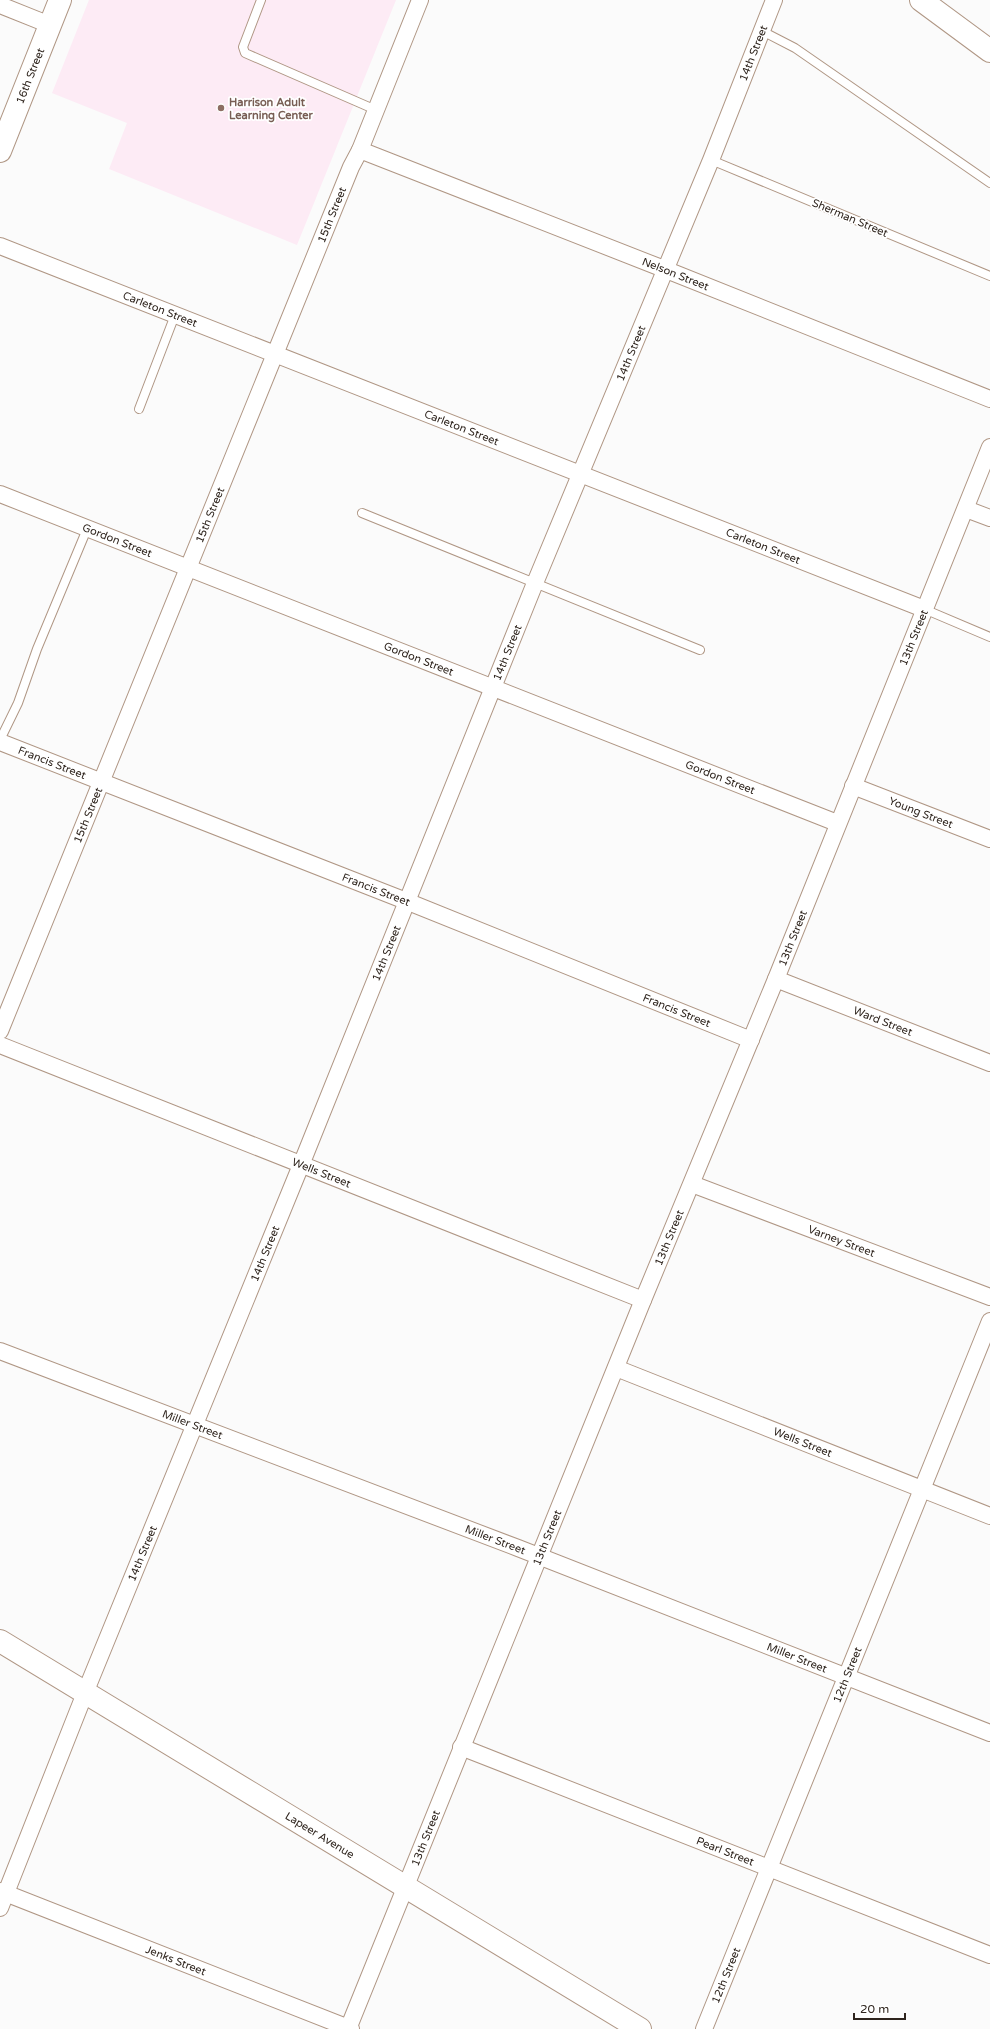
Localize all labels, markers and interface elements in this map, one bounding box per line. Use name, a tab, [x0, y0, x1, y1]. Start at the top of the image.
street label: 14th Street	[736, 23, 770, 83]
street label: 16th Street	[13, 46, 47, 106]
place label: Harrison Adult Learning Center	[229, 96, 314, 123]
marker: Harrison Adult Learning Center	[216, 103, 226, 113]
street label: 15th Street	[314, 185, 349, 245]
street label: Sherman Street	[810, 196, 890, 240]
street label: Nelson Street	[640, 255, 711, 293]
street label: Carleton Street	[121, 288, 199, 329]
street label: 14th Street	[613, 323, 648, 383]
street label: Carleton Street	[423, 407, 501, 448]
street label: 15th Street	[192, 485, 227, 545]
street label: Gordon Street	[81, 521, 154, 560]
street label: Carleton Street	[724, 525, 802, 566]
street label: 13th Street	[896, 608, 930, 667]
street label: 14th Street	[490, 623, 524, 682]
street label: Gordon Street	[382, 639, 456, 678]
street label: Francis Street	[16, 743, 88, 782]
street label: Gordon Street	[684, 758, 757, 797]
street label: 15th Street	[71, 785, 105, 845]
street label: Young Street	[887, 794, 955, 831]
street label: Francis Street	[340, 870, 412, 908]
street label: 13th Street	[775, 908, 810, 968]
street label: 14th Street	[369, 923, 403, 983]
street label: Francis Street	[641, 991, 713, 1030]
street label: Ward Street	[852, 1004, 914, 1038]
street label: Wells Street	[290, 1155, 353, 1190]
street label: 13th Street	[652, 1208, 686, 1267]
street label: Varney Street	[806, 1222, 877, 1259]
street label: 14th Street	[248, 1224, 282, 1283]
street label: Miller Street	[161, 1407, 225, 1442]
street label: Wells Street	[772, 1425, 834, 1459]
street label: 13th Street	[530, 1508, 564, 1568]
street label: Miller Street	[463, 1522, 527, 1557]
street label: 14th Street	[125, 1524, 159, 1583]
street label: Miller Street	[765, 1640, 829, 1675]
street label: 12th Street	[830, 1645, 864, 1705]
street label: 13th Street	[408, 1808, 442, 1868]
street label: Lapeer Avenue	[283, 1809, 357, 1861]
street label: Pearl Street	[695, 1834, 756, 1868]
street label: Jenks Street	[144, 1942, 208, 1978]
street label: 12th Street	[709, 1945, 743, 2005]
scale bar	[854, 1995, 905, 2021]
text: 20 m	[860, 2002, 889, 2016]

